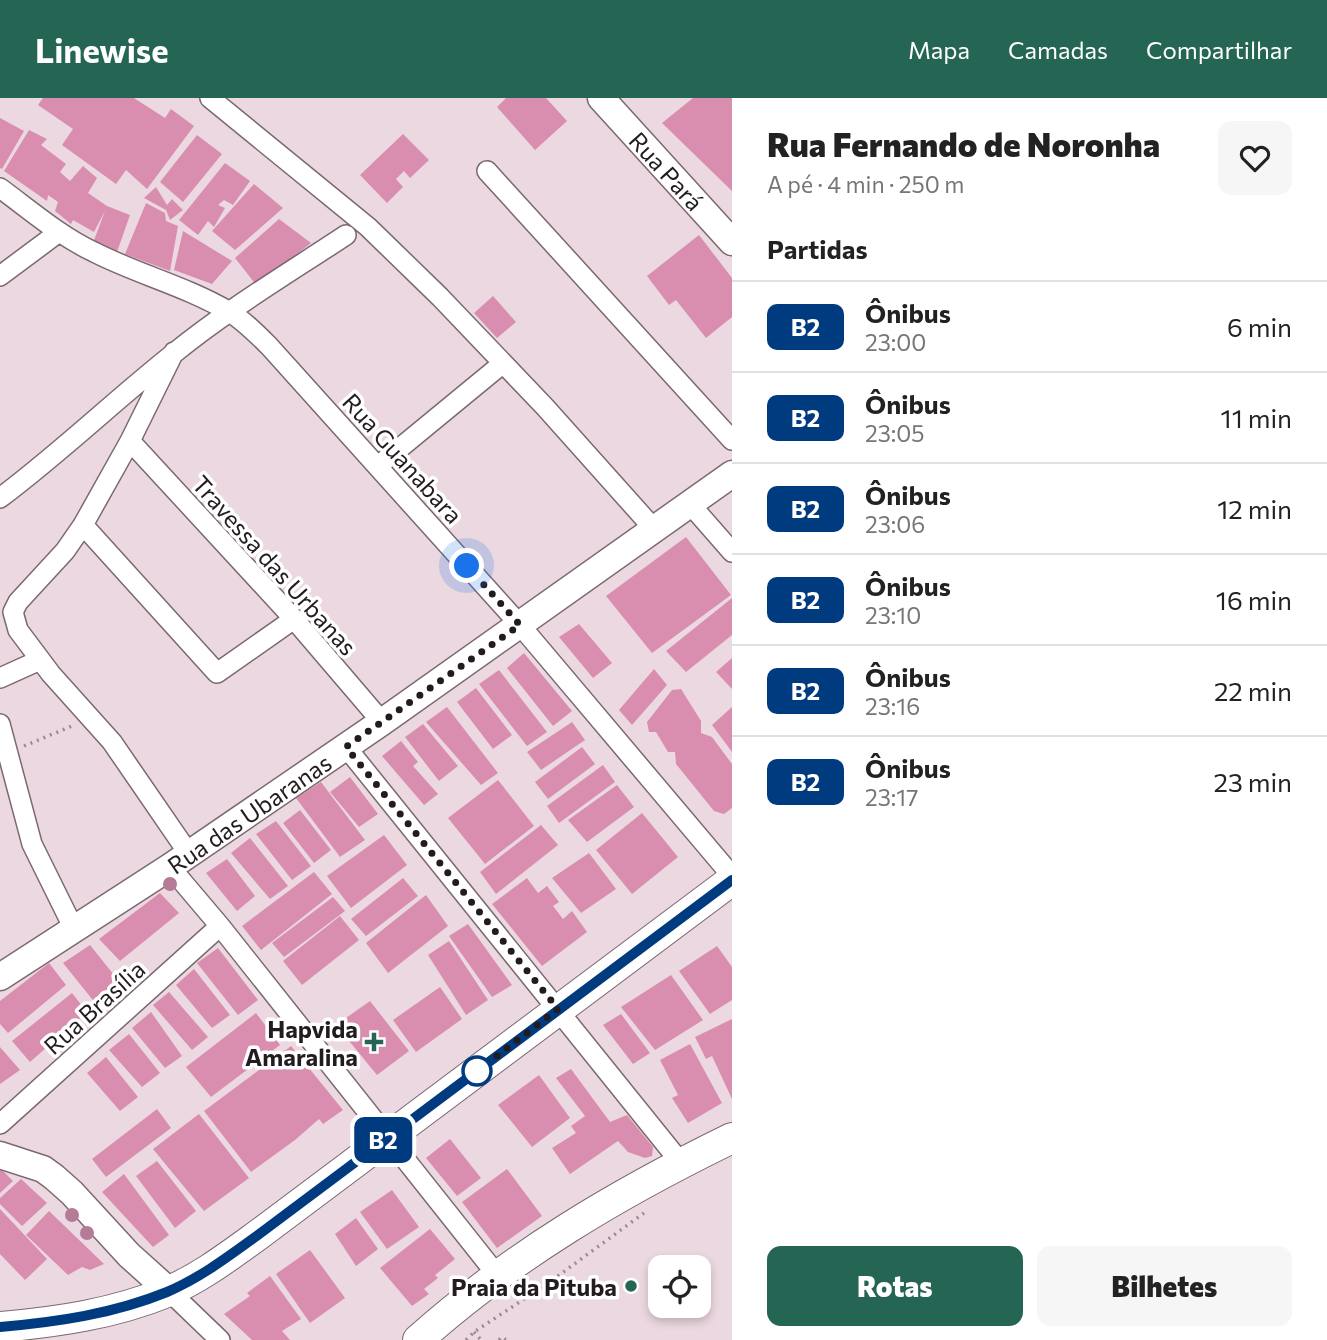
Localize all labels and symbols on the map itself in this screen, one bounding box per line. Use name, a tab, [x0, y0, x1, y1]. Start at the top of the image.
street label: Rua Pará	[624, 125, 710, 216]
street label: Rua Guanabara	[337, 387, 469, 529]
street label: Travessa das Urbanas	[187, 469, 363, 661]
your location	[449, 548, 484, 583]
street label: Rua das Ubaranas	[161, 747, 336, 879]
street label: Rua Brasília	[38, 954, 150, 1060]
place label: Hapvida Amaralina	[245, 1014, 358, 1071]
marker: Hapvida Amaralina	[364, 1032, 384, 1052]
unlabelled marker	[462, 1056, 492, 1086]
line badge: B2	[352, 1117, 414, 1163]
place label: Praia da Pituba	[451, 1272, 617, 1301]
marker: Praia da Pituba	[623, 1278, 639, 1294]

